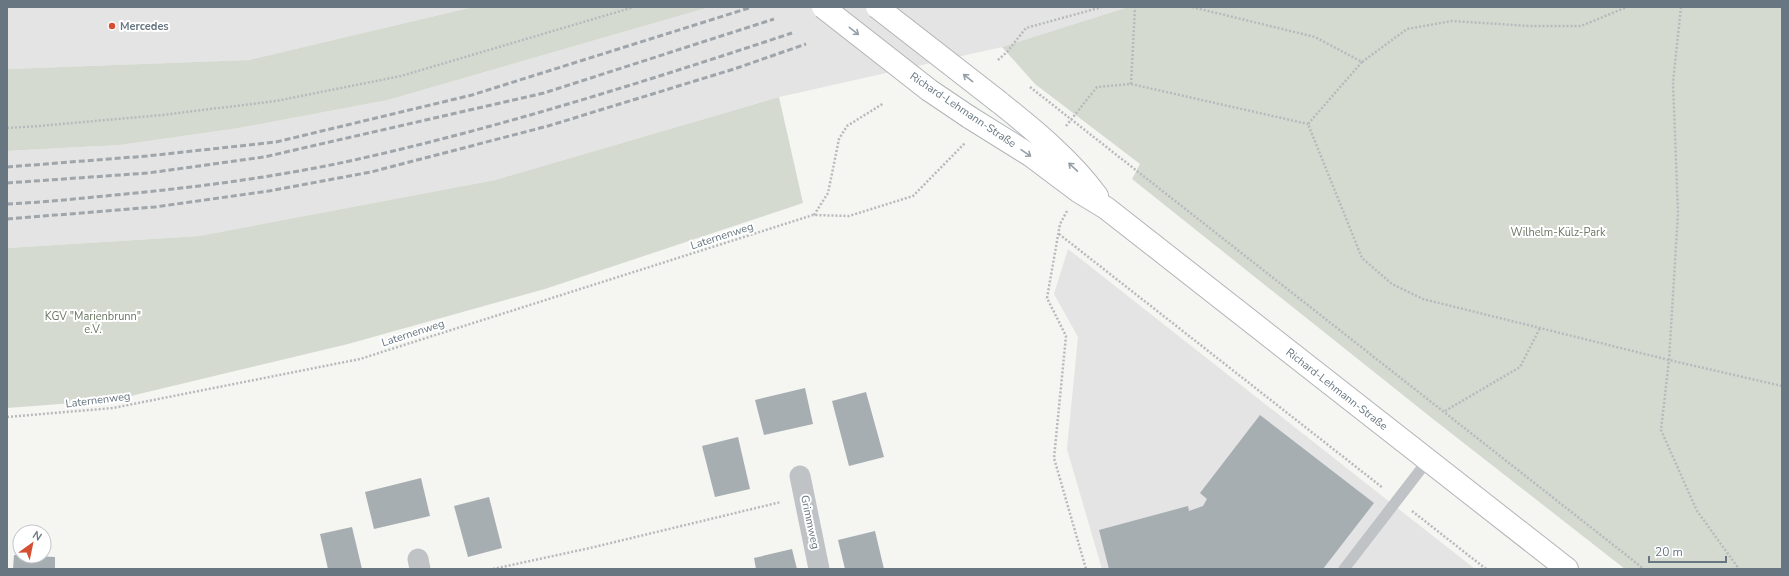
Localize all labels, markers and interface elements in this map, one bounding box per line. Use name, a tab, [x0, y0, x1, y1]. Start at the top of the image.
place label: Mercedes	[120, 19, 169, 34]
marker: Mercedes	[107, 21, 117, 31]
one-way arrow	[848, 27, 859, 35]
street label: Richard-Lehmann-Straße	[907, 69, 1019, 151]
one-way arrow	[963, 74, 974, 83]
one-way arrow	[1020, 149, 1031, 157]
one-way arrow	[1068, 163, 1078, 172]
street label: Laternenweg	[689, 219, 755, 253]
park label: Wilhelm-Külz-Park	[1511, 225, 1606, 240]
park label: KGV "Marienbrunn" e.V.	[45, 309, 141, 337]
street label: Laternenweg	[380, 316, 446, 350]
street label: Richard-Lehmann-Straße	[1283, 344, 1391, 433]
street label: Laternenweg	[65, 389, 131, 411]
street label: Grimmweg	[797, 494, 823, 550]
north arrow	[12, 524, 52, 564]
text: N	[30, 528, 45, 545]
scale bar	[1649, 538, 1726, 564]
text: 20 m	[1655, 544, 1683, 560]

